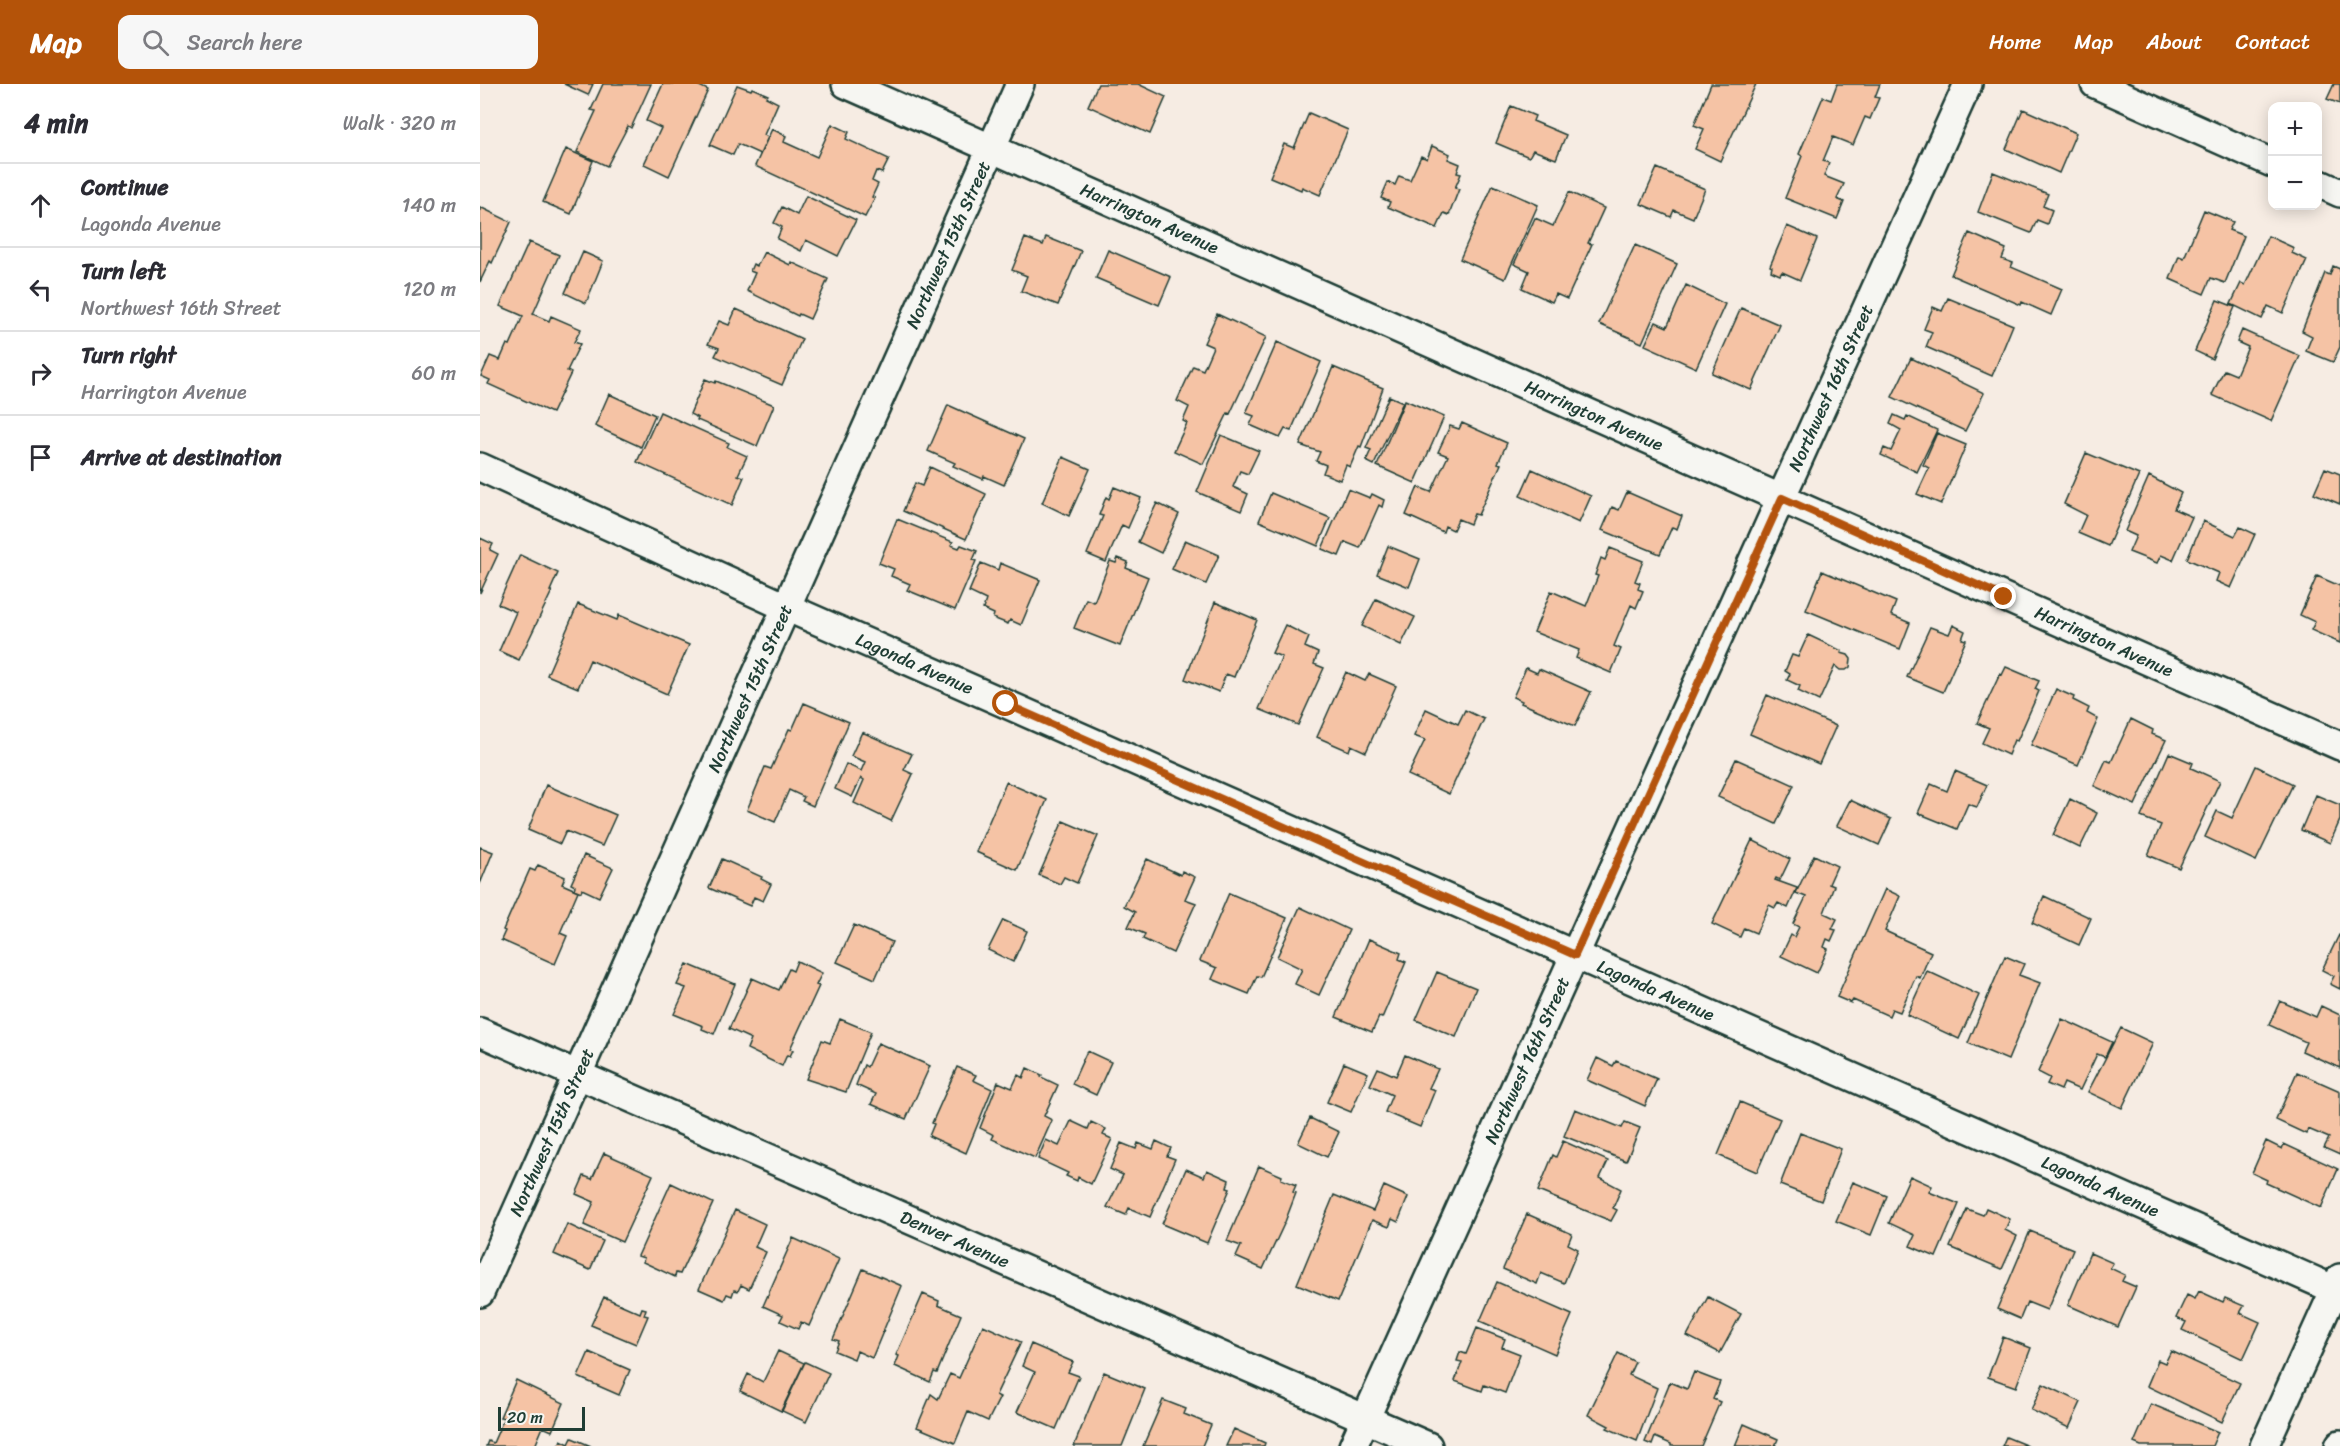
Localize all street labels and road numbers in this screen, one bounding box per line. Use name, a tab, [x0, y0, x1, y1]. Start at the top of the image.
street label: Northwest 15th Street	[897, 155, 1000, 334]
street label: Harrington Avenue	[1075, 174, 1225, 263]
street label: Northwest 16th Street	[1779, 299, 1883, 477]
street label: Harrington Avenue	[1519, 371, 1669, 460]
street label: Harrington Avenue	[2029, 597, 2179, 686]
street label: Northwest 15th Street	[698, 599, 802, 778]
street label: Lagonda Avenue	[850, 624, 979, 704]
street label: Lagonda Avenue	[1592, 950, 1720, 1031]
street label: Northwest 16th Street	[1475, 971, 1579, 1149]
street label: Northwest 15th Street	[500, 1043, 603, 1222]
street label: Lagonda Avenue	[2036, 1146, 2165, 1227]
street label: Denver Avenue	[895, 1201, 1015, 1277]

